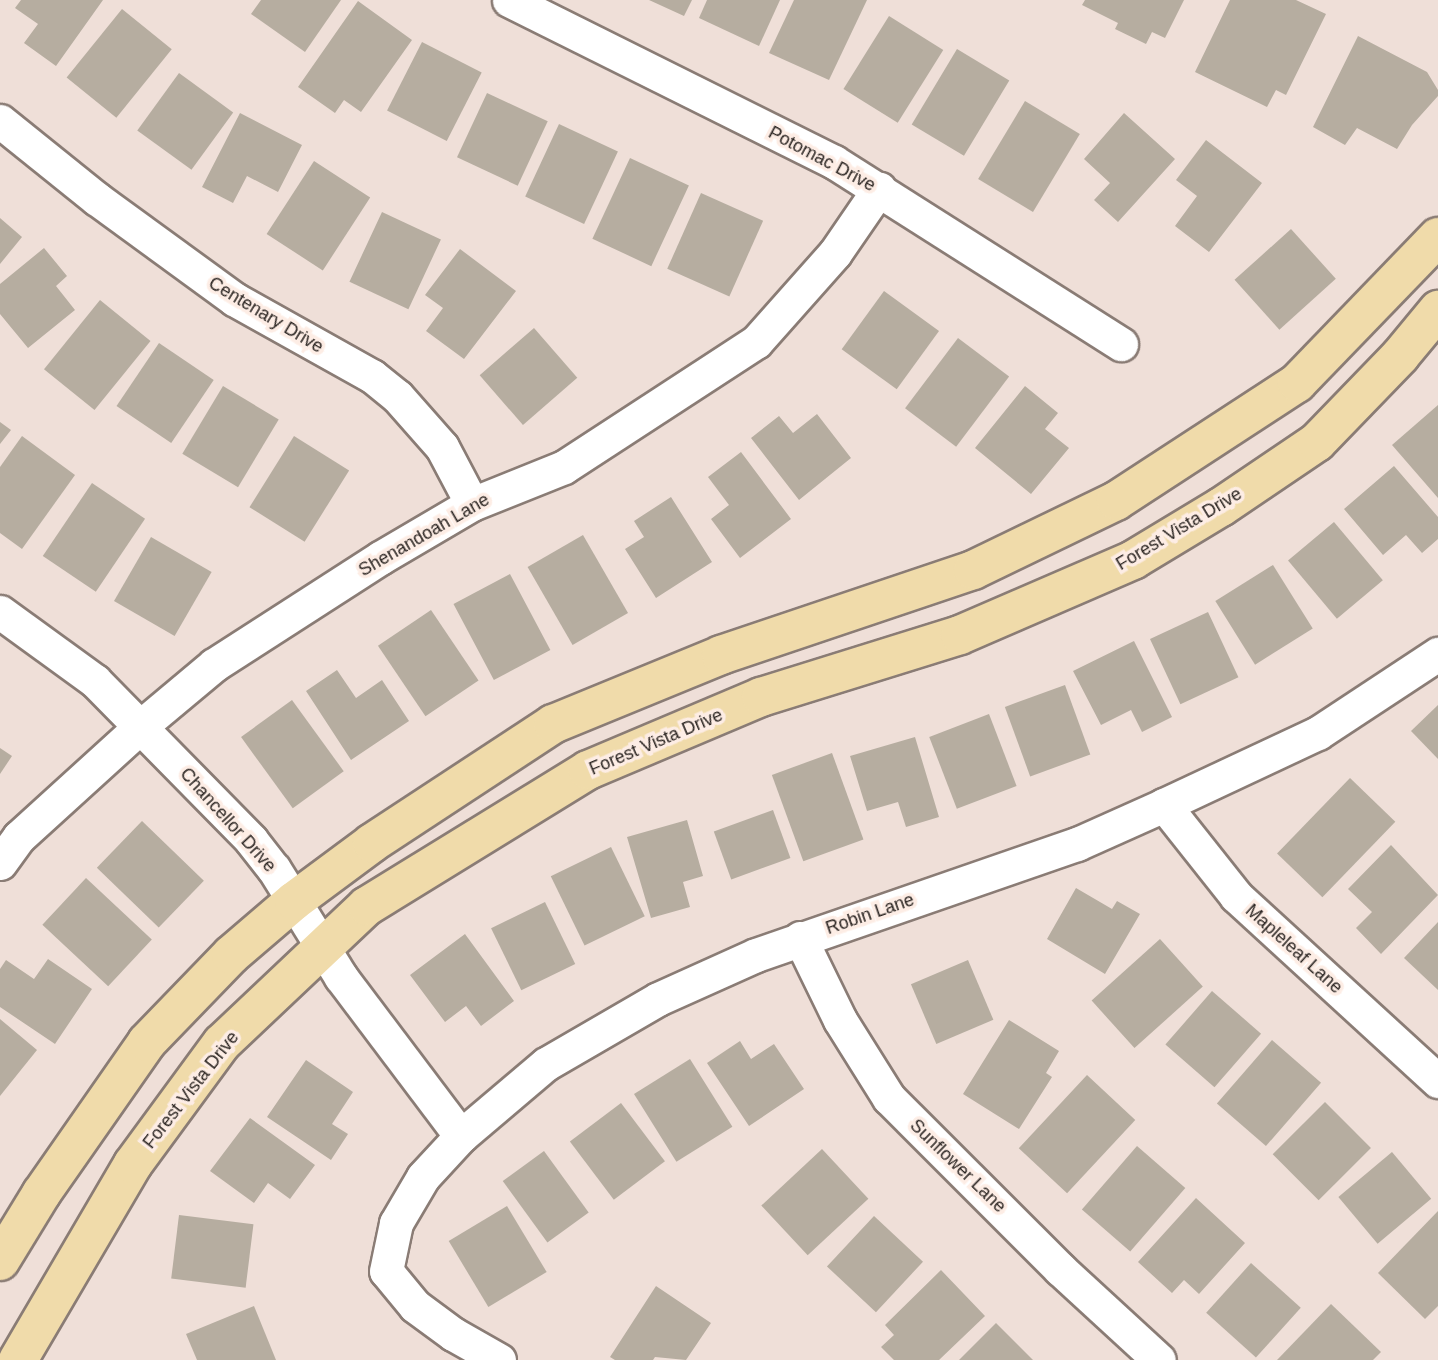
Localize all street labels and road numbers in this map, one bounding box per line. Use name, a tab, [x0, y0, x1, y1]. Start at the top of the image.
street label: Potomac Drive	[765, 122, 879, 196]
street label: Centenary Drive	[205, 272, 327, 358]
street label: Forest Vista Drive	[1112, 483, 1246, 575]
street label: Shenandoah Lane	[355, 489, 493, 581]
street label: Forest Vista Drive	[586, 704, 726, 780]
street label: Chancellor Drive	[175, 763, 281, 877]
street label: Robin Lane	[823, 889, 917, 939]
street label: Mapleleaf Lane	[1241, 900, 1347, 998]
street label: Forest Vista Drive	[139, 1027, 243, 1153]
street label: Sunflower Lane	[906, 1115, 1010, 1217]

